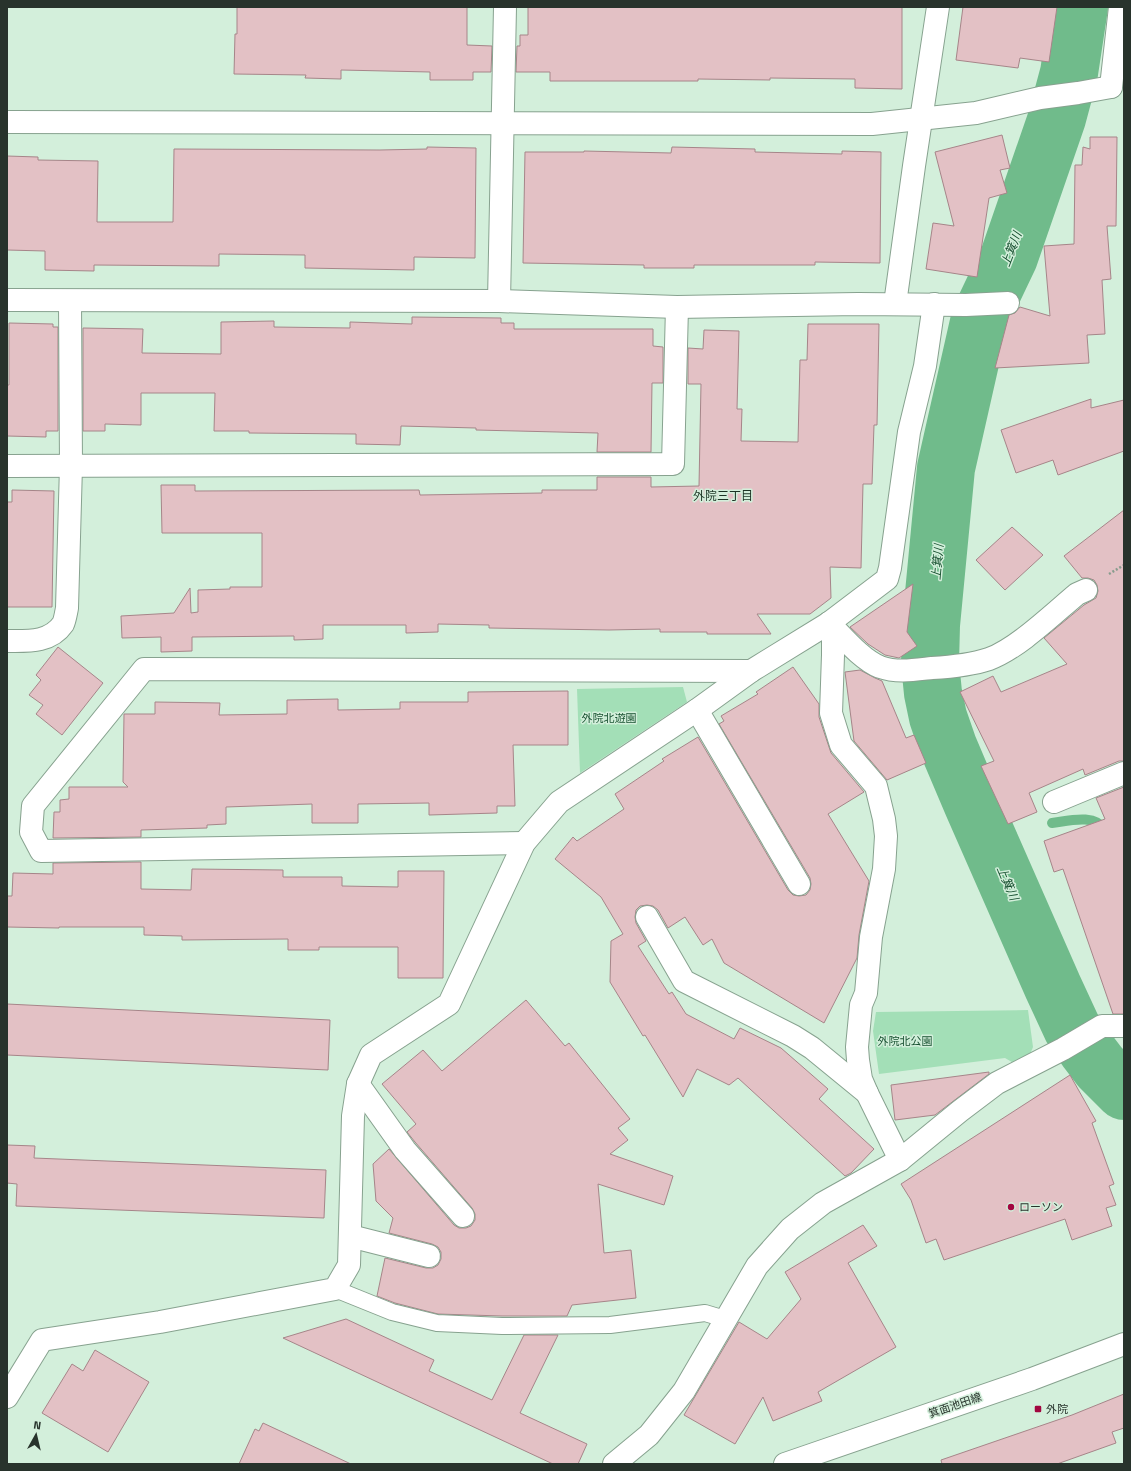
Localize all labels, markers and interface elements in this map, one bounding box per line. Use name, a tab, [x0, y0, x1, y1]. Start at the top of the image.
water label: 上箕川	[996, 227, 1027, 269]
district label: 外院三丁目	[693, 486, 753, 505]
water label: 上箕川	[926, 541, 948, 581]
park label: 外院北遊園	[582, 710, 637, 726]
water label: 上箕川	[992, 863, 1025, 905]
park label: 外院北公園	[878, 1033, 933, 1049]
place label: ローソン	[1019, 1199, 1063, 1215]
marker: ローソン	[1006, 1202, 1016, 1212]
street label: 箕面池田線	[926, 1388, 984, 1422]
place label: 外院	[1046, 1401, 1068, 1417]
marker: 外院	[1033, 1404, 1043, 1414]
north arrow	[16, 1415, 56, 1455]
text: N	[33, 1417, 42, 1434]

